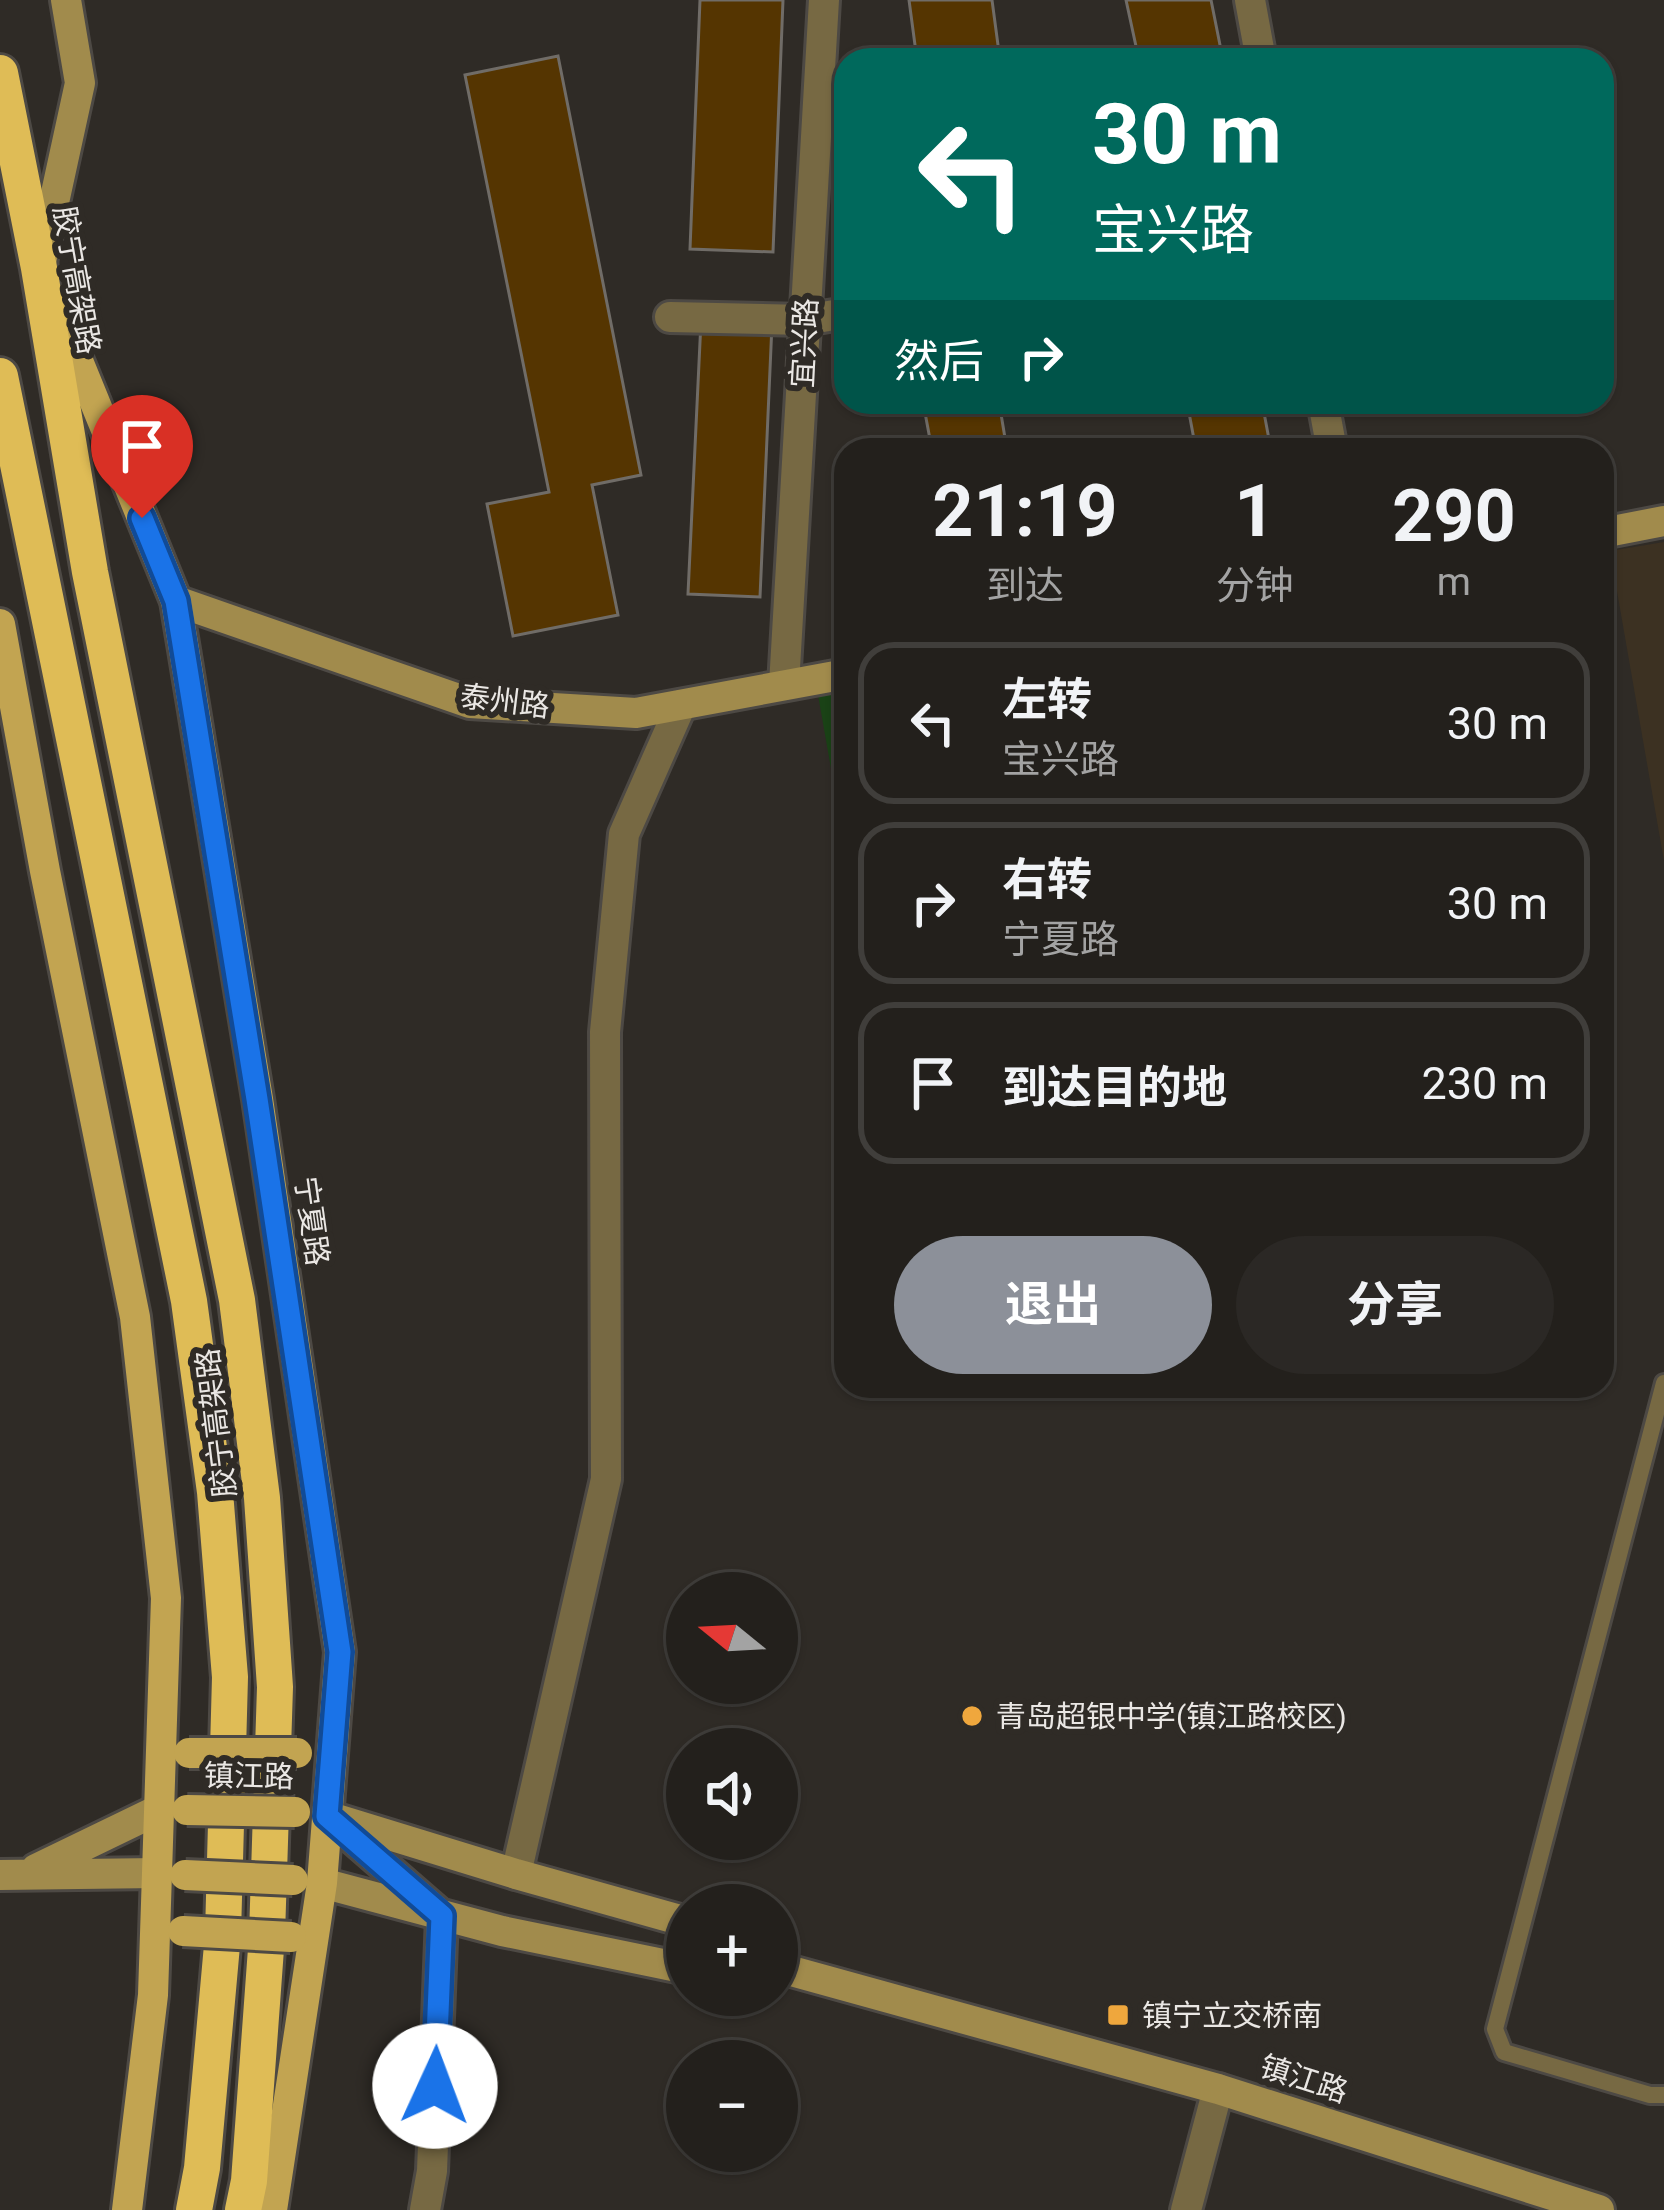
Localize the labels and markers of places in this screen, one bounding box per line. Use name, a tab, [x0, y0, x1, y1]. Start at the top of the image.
pin	[91, 395, 193, 518]
place label: 青岛超银中学(镇江路校区)	[996, 1699, 1347, 1734]
marker: 青岛超银中学(镇江路校区)	[959, 1703, 985, 1729]
place label: 镇宁立交桥南	[1142, 1998, 1322, 2033]
marker: 镇宁立交桥南	[1105, 2002, 1131, 2028]

